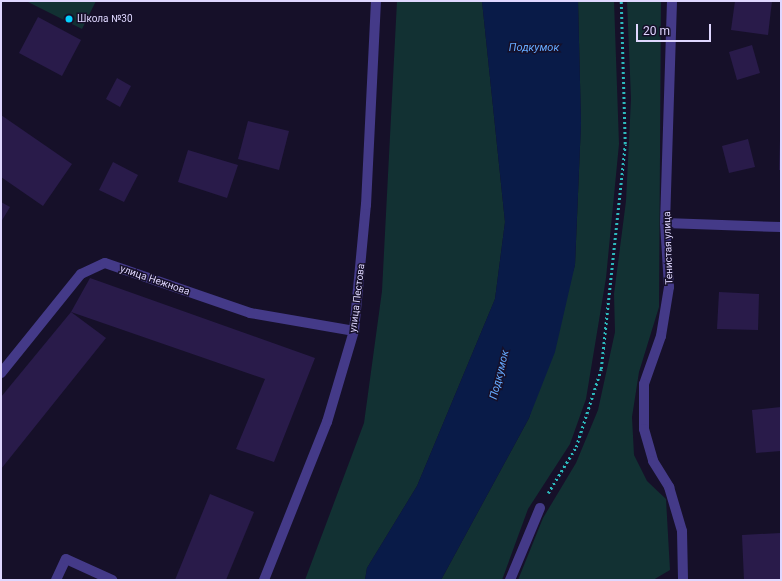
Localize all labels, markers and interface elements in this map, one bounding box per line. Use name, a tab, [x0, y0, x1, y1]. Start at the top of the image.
place label: Школа №30	[77, 13, 133, 25]
marker: Школа №30	[64, 14, 74, 24]
scale bar	[638, 16, 713, 42]
text: 20 m	[643, 24, 670, 38]
water label: Подкумок	[509, 41, 559, 55]
street label: Тенистая улица	[661, 211, 675, 285]
street label: улица Нежнова	[119, 262, 191, 298]
street label: улица Пестова	[347, 263, 367, 333]
water label: Подкумок	[488, 349, 512, 401]

